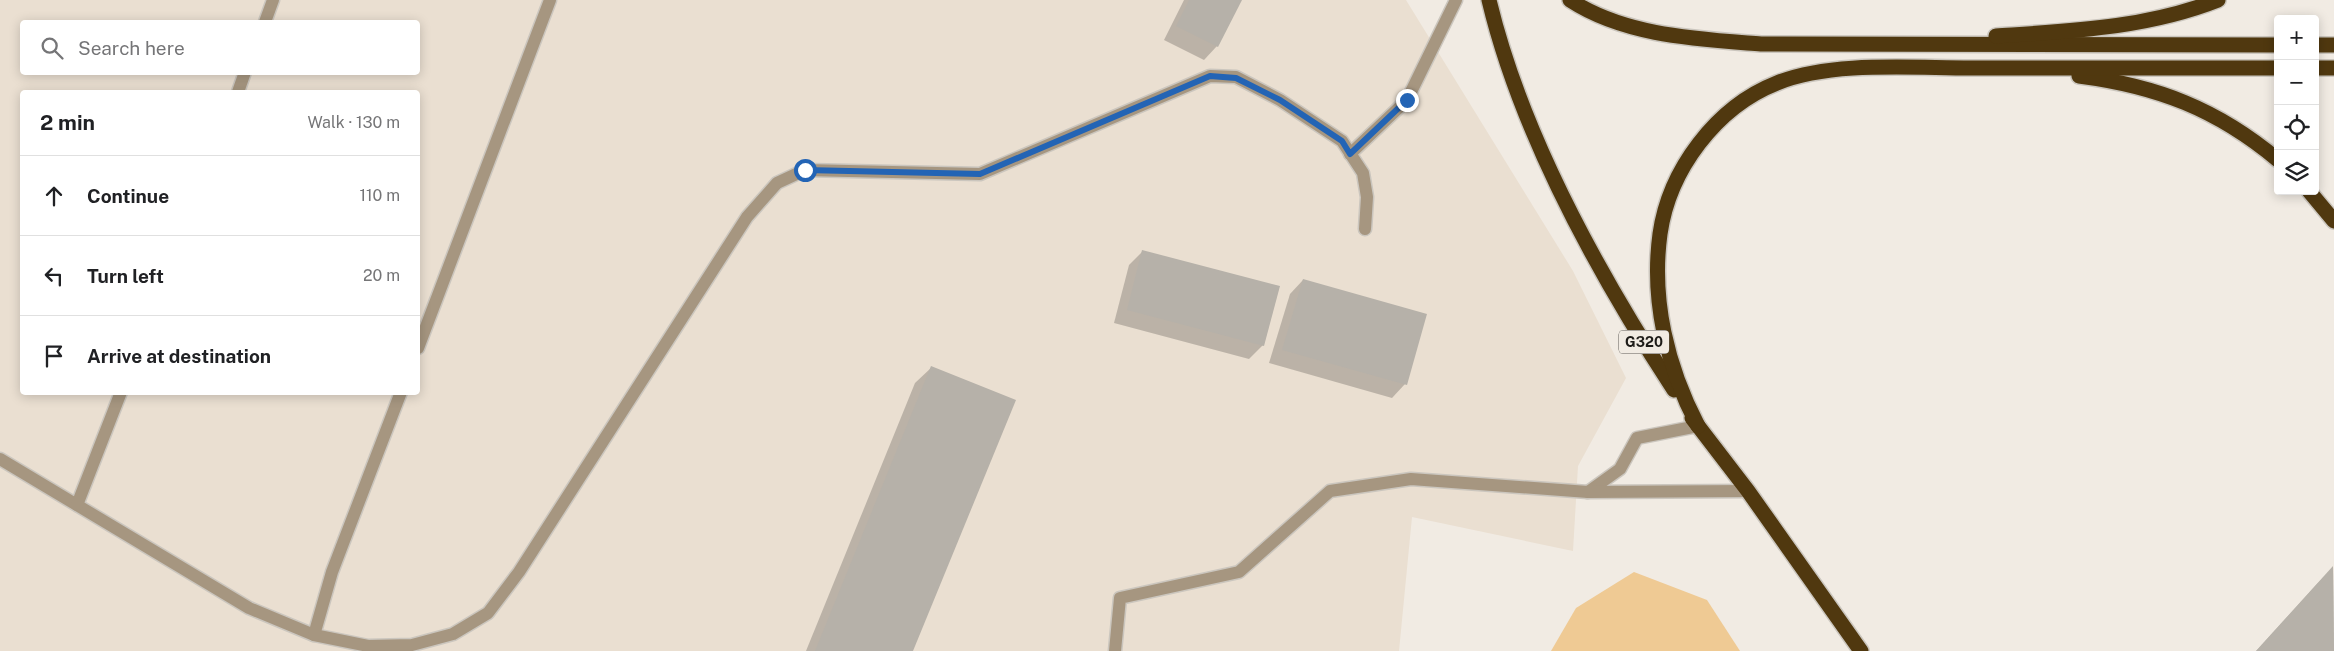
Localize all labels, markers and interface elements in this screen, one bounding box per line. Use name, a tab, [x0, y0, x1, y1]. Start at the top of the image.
map controls	[2274, 15, 2319, 195]
button: +	[2274, 15, 2319, 60]
search box	[20, 20, 420, 75]
icon: search	[38, 34, 66, 62]
text: Search here	[78, 37, 185, 59]
button: −	[2274, 60, 2319, 105]
route end	[1396, 89, 1419, 112]
button: locate	[2274, 105, 2319, 150]
text: 2 min	[40, 110, 95, 135]
text: Walk · 130 m	[307, 113, 400, 132]
button: layers	[2274, 150, 2319, 195]
route start	[794, 159, 817, 182]
icon: ahead	[40, 182, 68, 210]
text: Continue	[87, 185, 169, 207]
text: 110 m	[359, 186, 400, 205]
icon: left	[40, 262, 68, 290]
text: Turn left	[87, 265, 164, 287]
text: 20 m	[363, 266, 400, 285]
road number: G320	[1619, 331, 1669, 354]
icon: arrive	[40, 342, 68, 370]
text: Arrive at destination	[87, 345, 271, 367]

